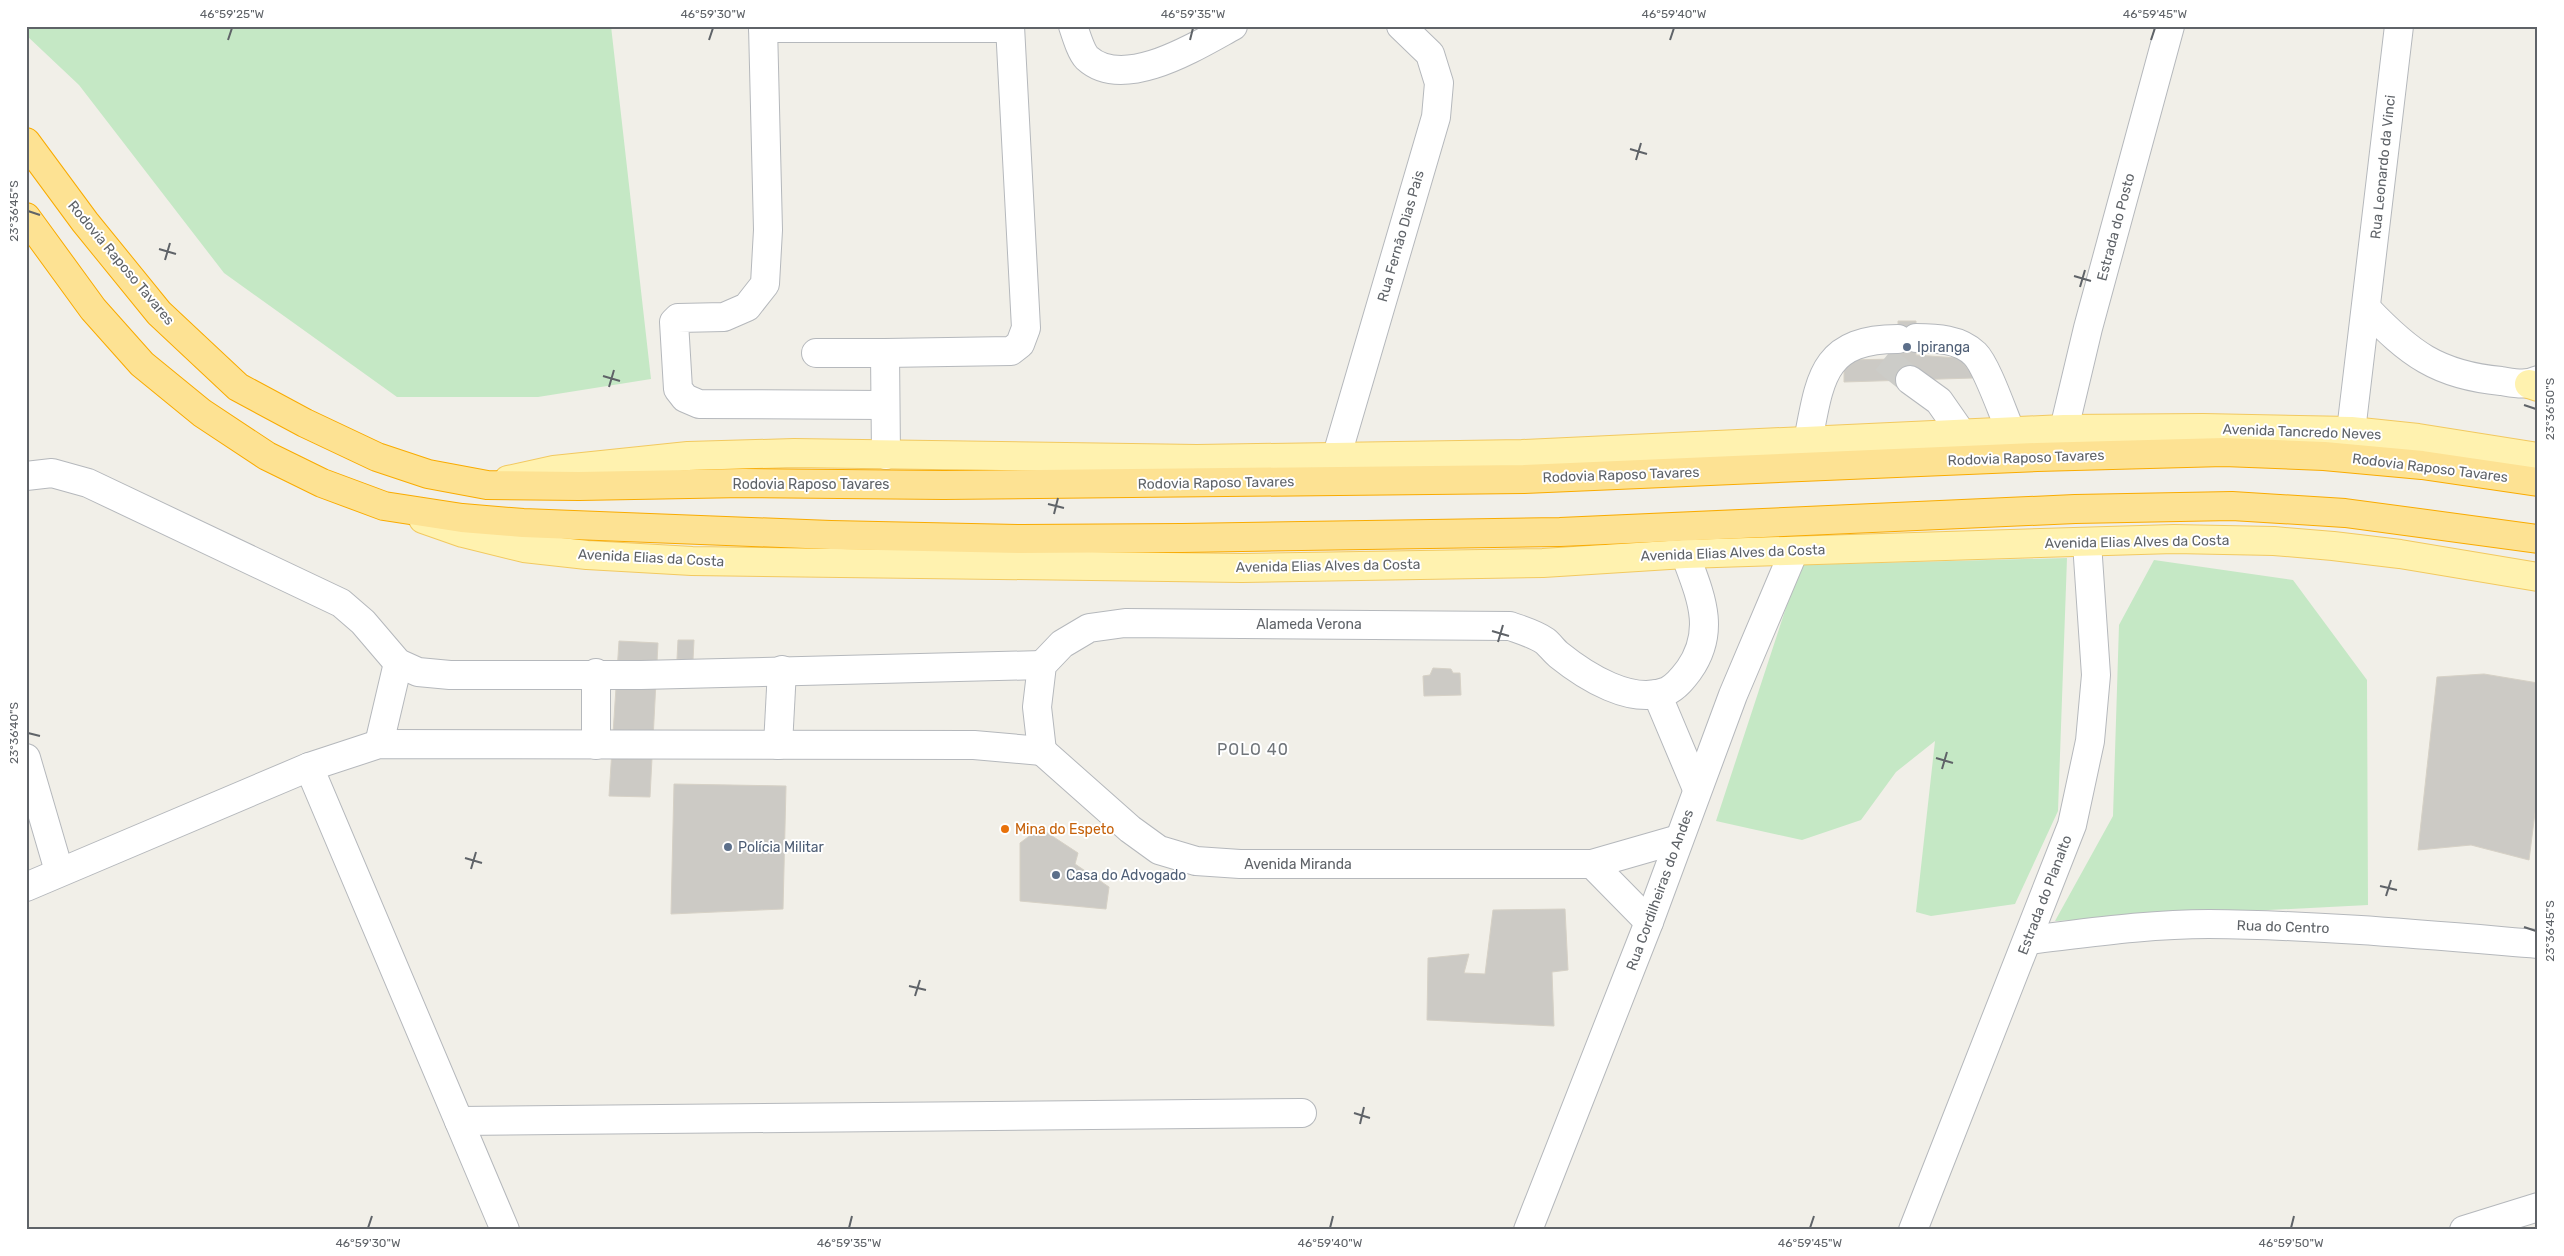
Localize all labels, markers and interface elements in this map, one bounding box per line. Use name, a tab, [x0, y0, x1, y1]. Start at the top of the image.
text: 46°59'25"W	[200, 7, 265, 21]
text: 46°59'30"W	[680, 7, 746, 21]
text: 46°59'35"W	[1161, 7, 1226, 21]
text: 46°59'40"W	[1642, 7, 1707, 21]
text: 46°59'45"W	[2123, 7, 2188, 21]
street label: Rua Leonardo da Vinci	[2367, 94, 2399, 240]
street label: Rua Fernão Dias Pais	[1374, 168, 1428, 304]
street label: Estrada do Posto	[2093, 171, 2139, 283]
text: 23°36'45"S	[7, 180, 21, 242]
street label: Rodovia Raposo Tavares	[64, 197, 178, 329]
place label: Ipiranga	[1917, 339, 1970, 356]
marker: Ipiranga	[1901, 341, 1913, 353]
text: 23°36'50"S	[2543, 378, 2557, 440]
street label: Avenida Tancredo Neves	[2222, 421, 2382, 443]
street label: Rodovia Raposo Tavares	[1947, 447, 2105, 469]
street label: Rodovia Raposo Tavares	[2351, 450, 2509, 486]
street label: Rodovia Raposo Tavares	[1542, 464, 1700, 486]
street label: Rodovia Raposo Tavares	[1137, 473, 1295, 493]
street label: Rodovia Raposo Tavares	[733, 476, 889, 493]
street label: Avenida Elias Alves da Costa	[2045, 532, 2229, 552]
street label: Avenida Elias Alves da Costa	[1640, 541, 1826, 565]
street label: Avenida Elias da Costa	[577, 546, 725, 570]
street label: Avenida Elias Alves da Costa	[1236, 556, 1420, 576]
street label: Alameda Verona	[1256, 616, 1362, 633]
text: 23°36'40"S	[7, 702, 21, 764]
district label: POLO 40	[1217, 740, 1289, 759]
street label: Rua Cordilheiras do Andes	[1623, 807, 1697, 973]
place label: Mina do Espeto	[1015, 821, 1114, 838]
marker: Mina do Espeto	[999, 823, 1011, 835]
street label: Estrada do Planalto	[2014, 833, 2076, 957]
place label: Polícia Militar	[738, 839, 824, 856]
marker: Polícia Militar	[722, 841, 734, 853]
street label: Avenida Miranda	[1244, 856, 1352, 873]
place label: Casa do Advogado	[1066, 867, 1186, 884]
marker: Casa do Advogado	[1050, 869, 1062, 881]
text: 23°36'45"S	[2543, 900, 2557, 962]
street label: Rua do Centro	[2236, 917, 2330, 937]
text: 46°59'30"W	[335, 1236, 401, 1250]
text: 46°59'35"W	[817, 1236, 882, 1250]
text: 46°59'40"W	[1298, 1236, 1363, 1250]
text: 46°59'45"W	[1778, 1236, 1843, 1250]
text: 46°59'50"W	[2258, 1236, 2324, 1250]

